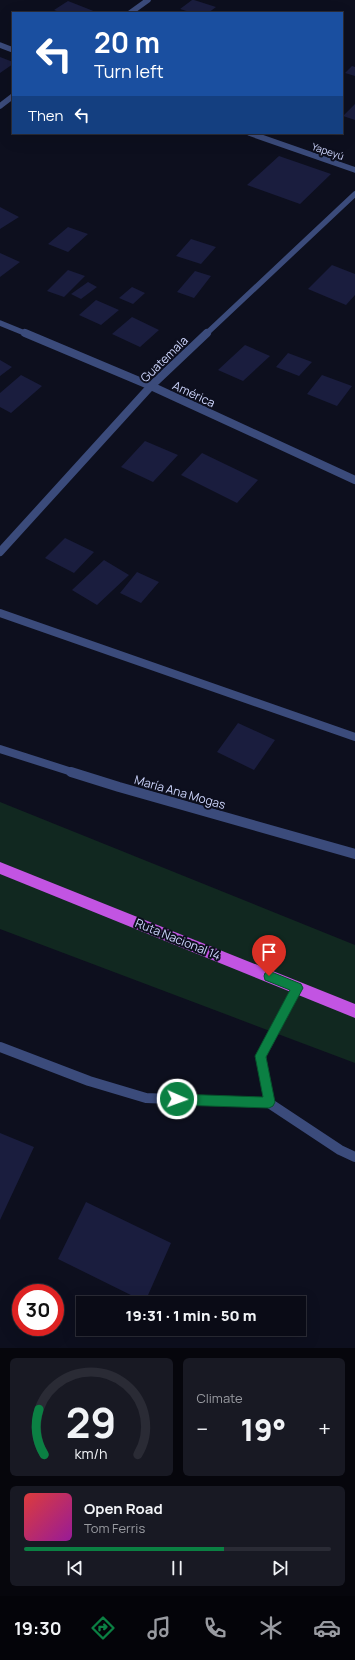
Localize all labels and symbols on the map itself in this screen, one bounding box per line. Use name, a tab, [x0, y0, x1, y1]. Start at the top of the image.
street label: Yapeyú	[310, 139, 346, 163]
street label: Guatemala	[137, 332, 191, 386]
street label: América	[170, 377, 218, 411]
street label: María Ana Mogas	[132, 771, 228, 813]
street label: Ruta Nacional 14	[133, 914, 223, 964]
pin	[252, 935, 286, 976]
position arrow	[156, 1078, 198, 1120]
speed limit sign: 30	[12, 1284, 64, 1336]

